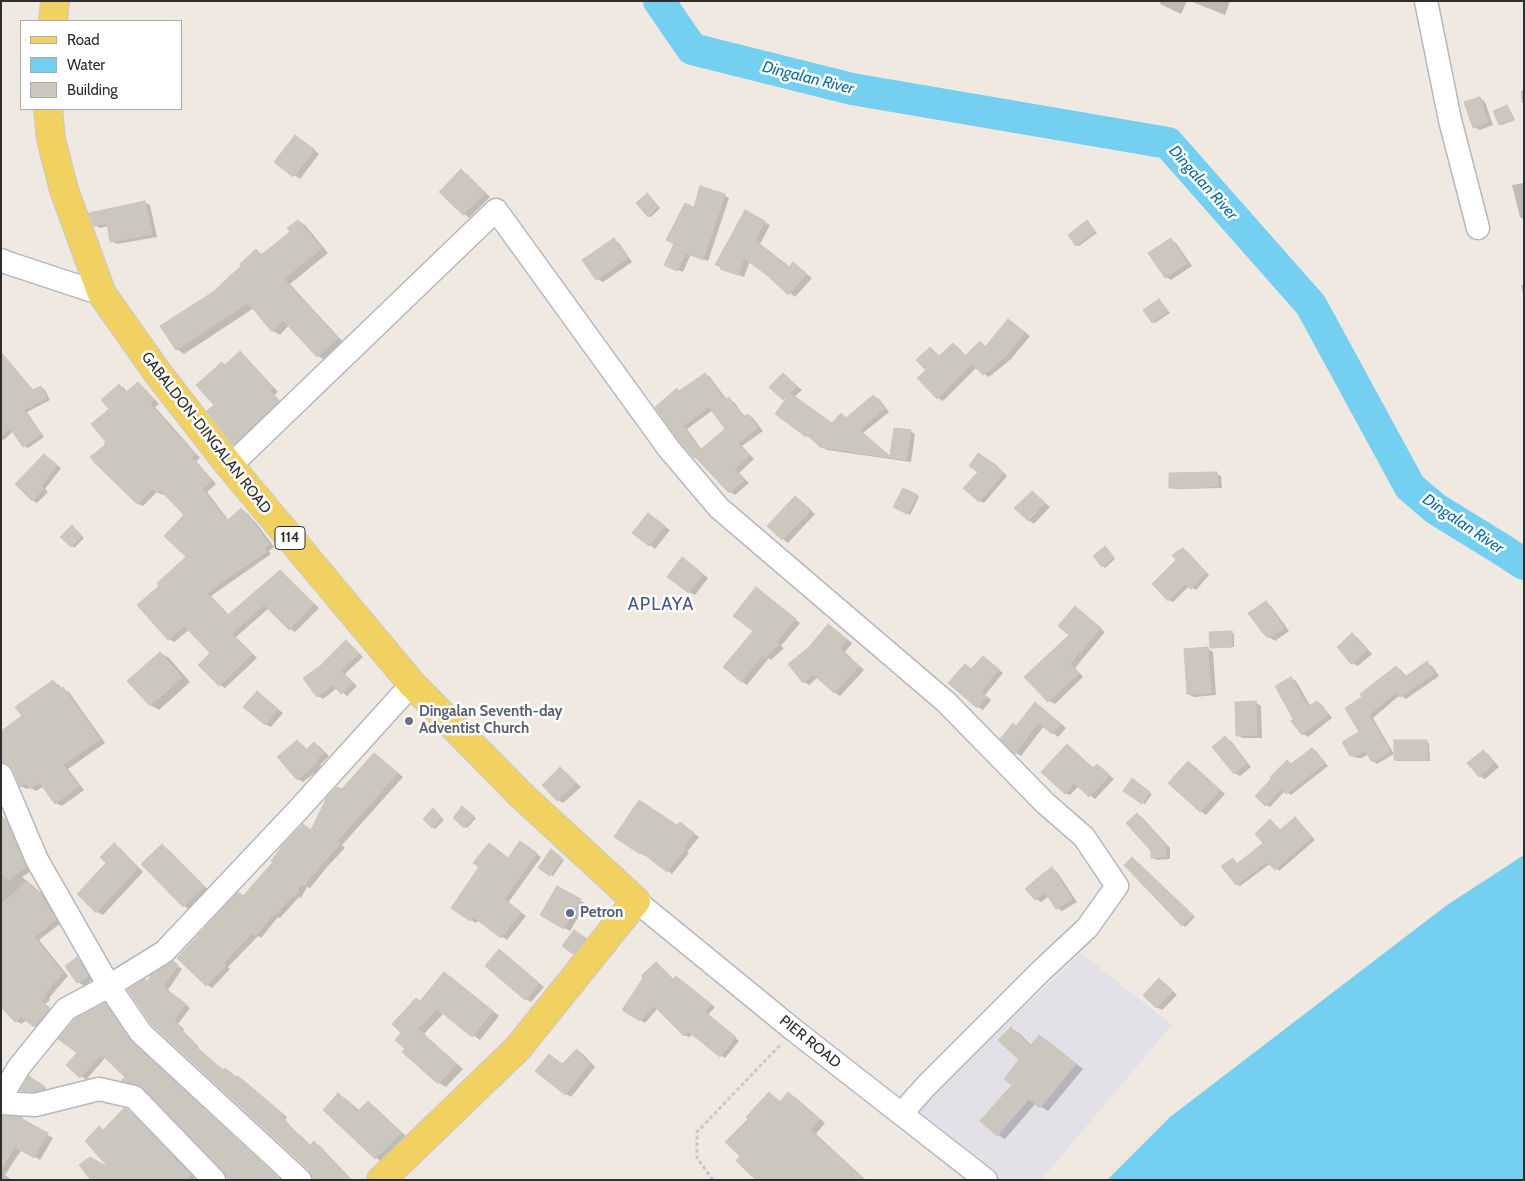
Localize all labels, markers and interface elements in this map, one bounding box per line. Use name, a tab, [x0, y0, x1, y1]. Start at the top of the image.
legend	[20, 20, 182, 110]
text: Road	[67, 31, 100, 49]
text: Water	[67, 56, 105, 74]
water label: Dingalan River	[760, 57, 856, 99]
text: Building	[67, 81, 118, 99]
water label: Dingalan River	[1165, 142, 1241, 224]
street label: GABALDON-DINGALAN ROAD	[137, 349, 275, 517]
water label: Dingalan River	[1419, 490, 1507, 558]
road number: 114	[275, 526, 305, 550]
district label: APLAYA	[627, 594, 695, 616]
place label: Dingalan Seventh-day Adventist Church	[419, 703, 563, 738]
marker: Dingalan Seventh-day Adventist Church	[403, 715, 415, 727]
place label: Petron	[580, 904, 623, 922]
marker: Petron	[564, 907, 576, 919]
street label: PIER ROAD	[776, 1012, 844, 1072]

